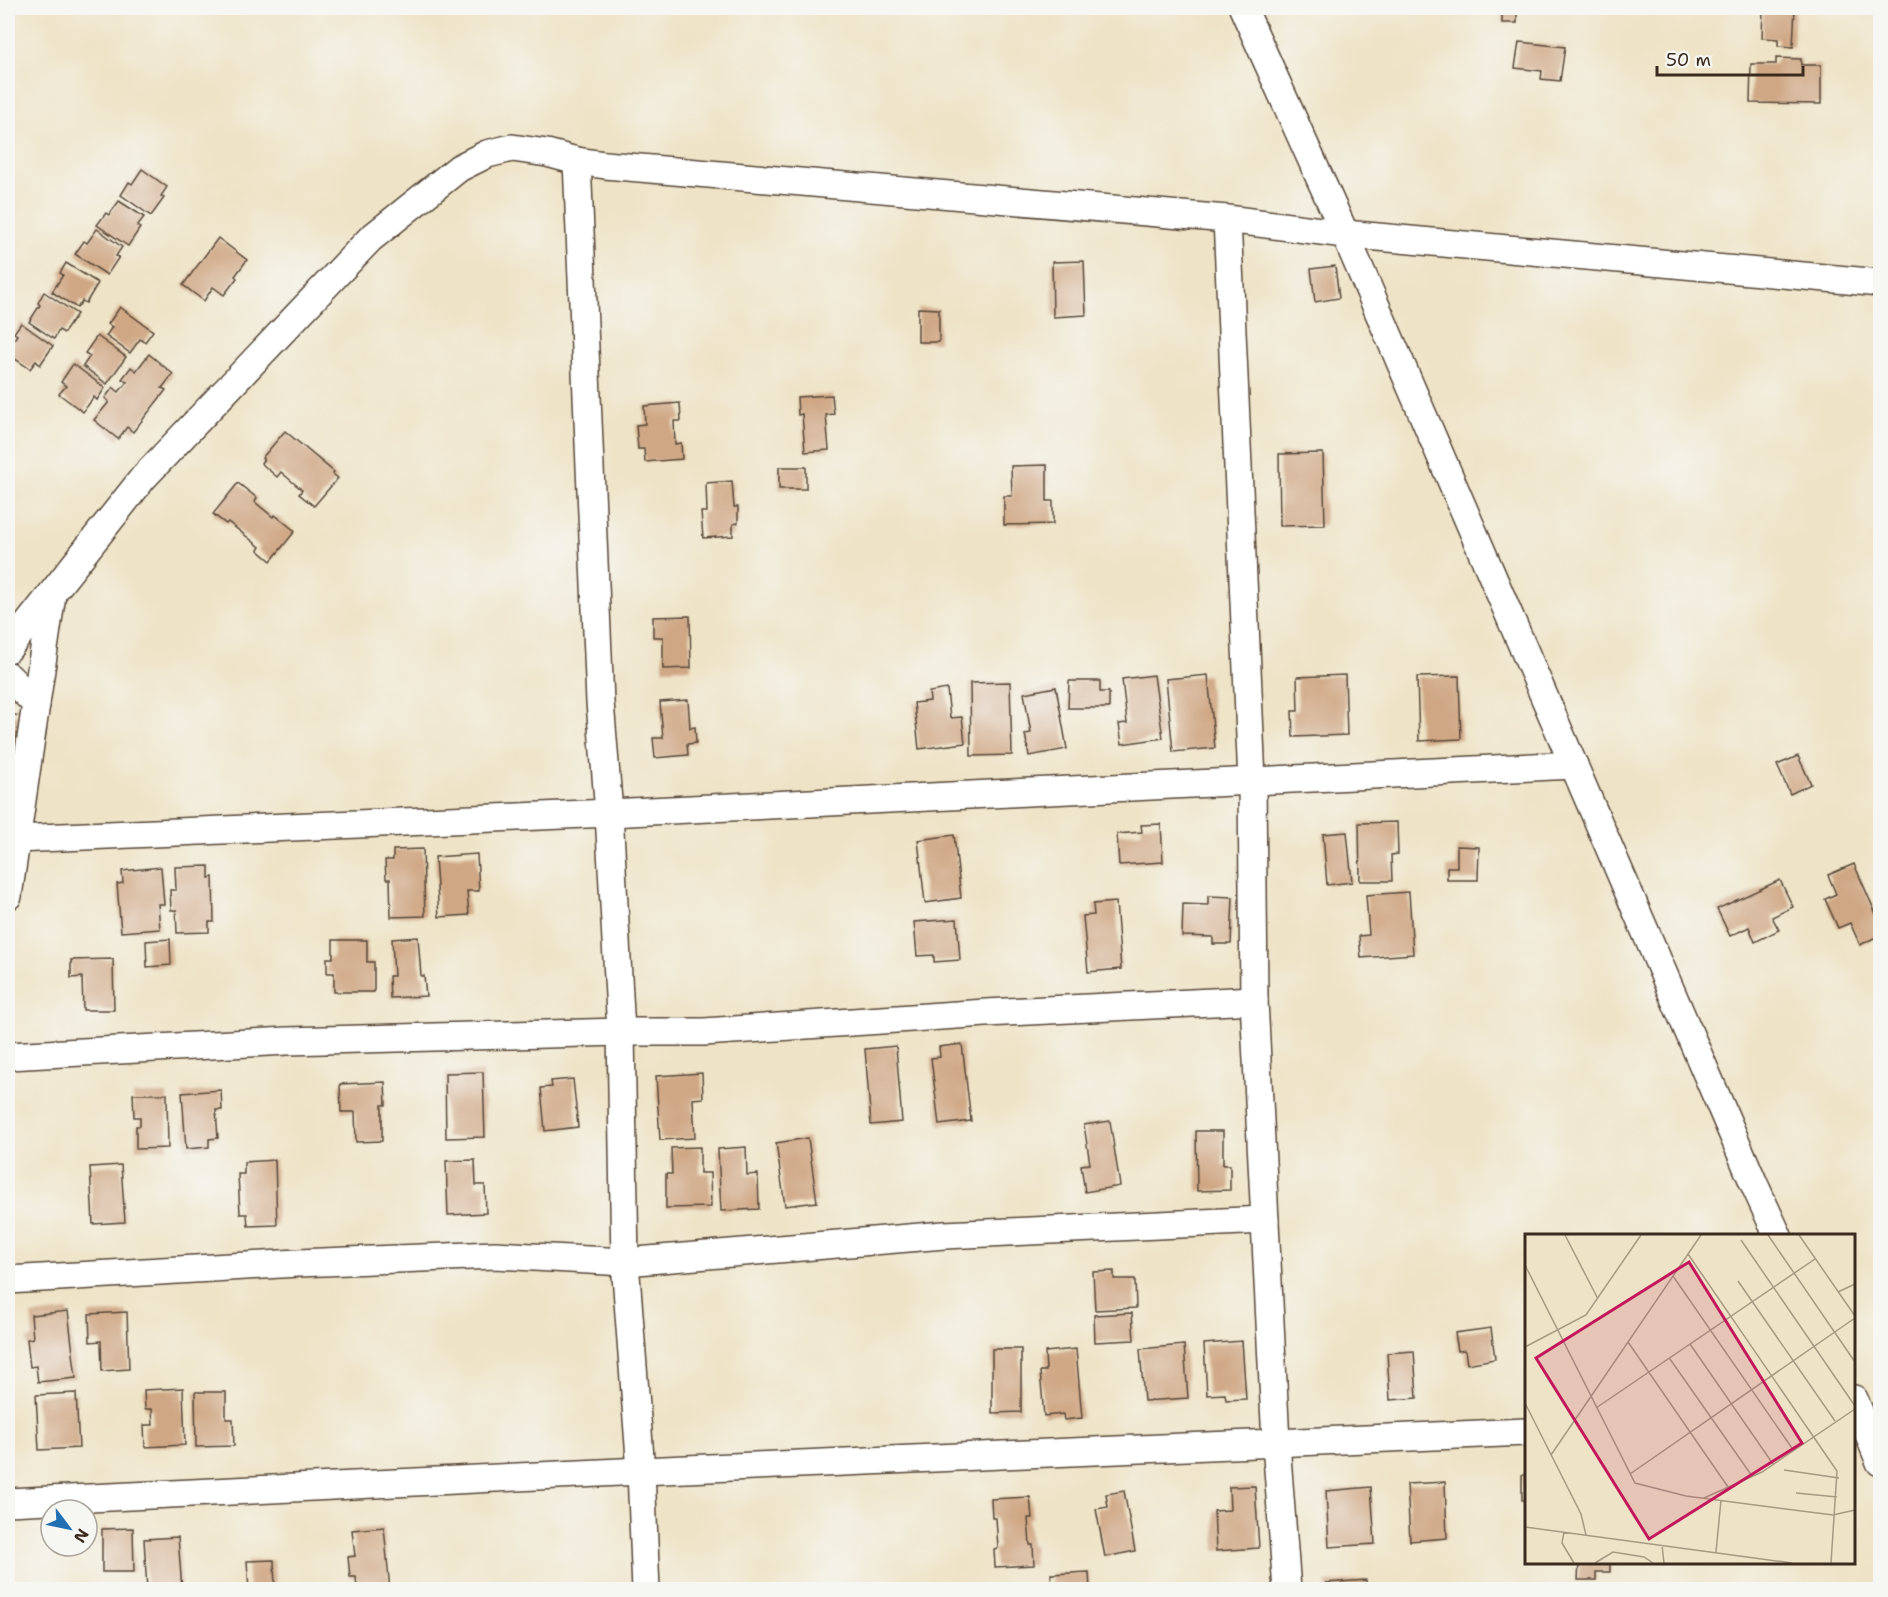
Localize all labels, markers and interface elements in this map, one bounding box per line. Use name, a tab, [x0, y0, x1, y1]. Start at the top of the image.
scale bar	[1657, 39, 1802, 77]
text: 50 m	[1666, 48, 1711, 72]
inset map	[1525, 1234, 1855, 1564]
north arrow	[39, 1498, 99, 1558]
text: N	[69, 1525, 94, 1547]

